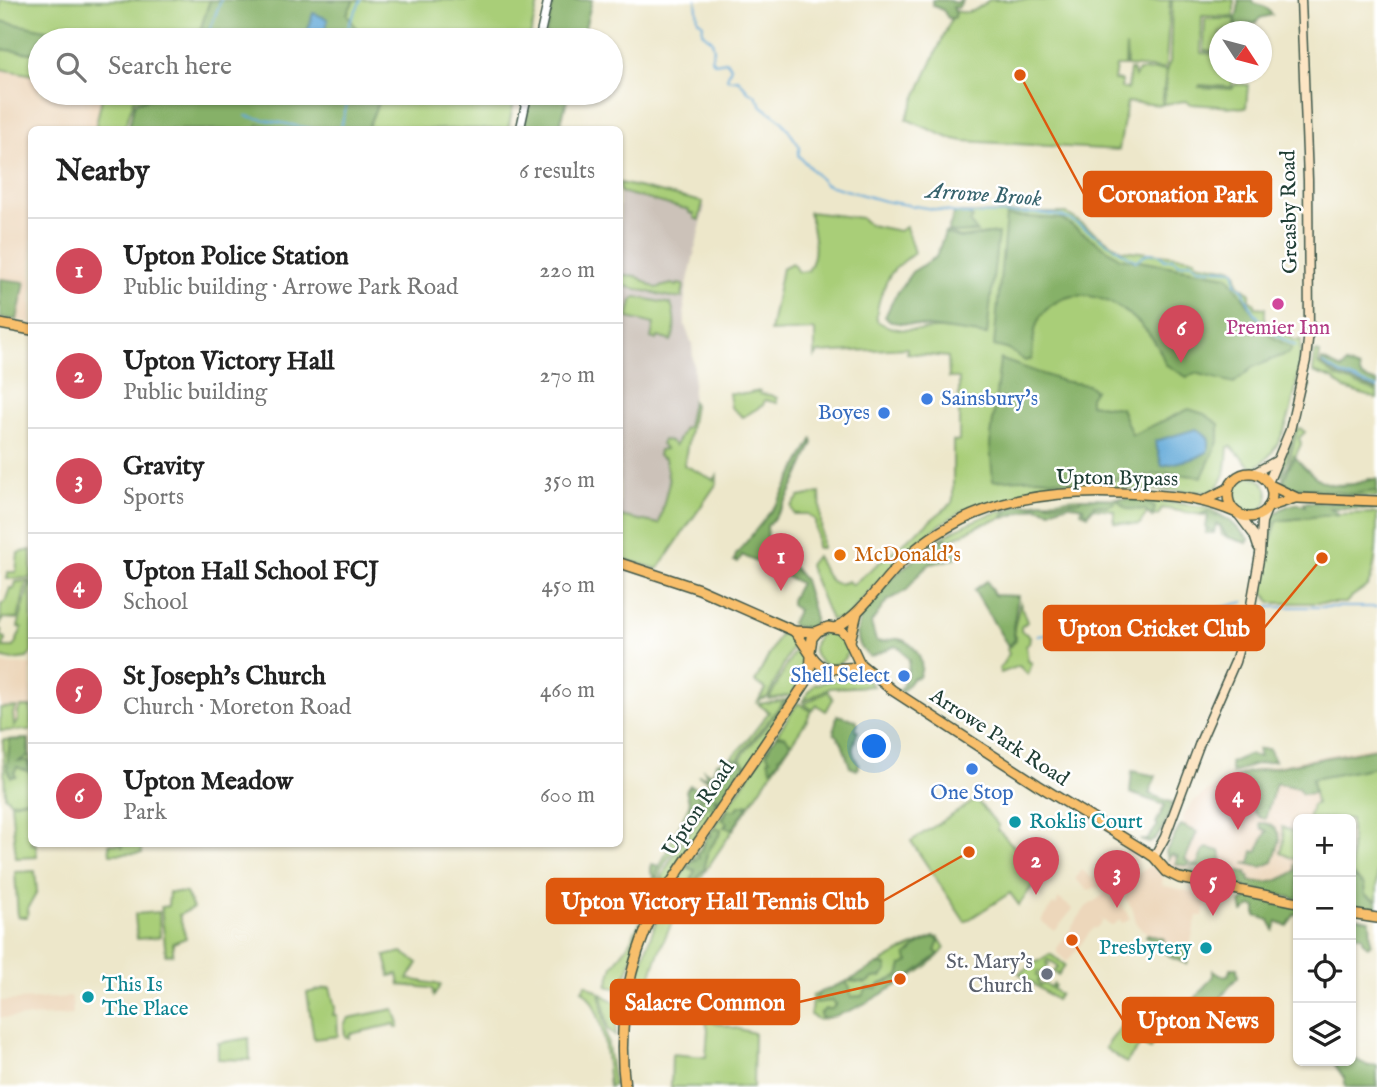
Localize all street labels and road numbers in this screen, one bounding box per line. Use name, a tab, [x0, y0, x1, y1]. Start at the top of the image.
street label: Greasby Road	[1275, 149, 1305, 274]
street label: Upton Bypass	[1056, 464, 1178, 494]
street label: Arrowe Park Road	[923, 682, 1074, 794]
street label: Upton Road	[657, 755, 741, 862]

